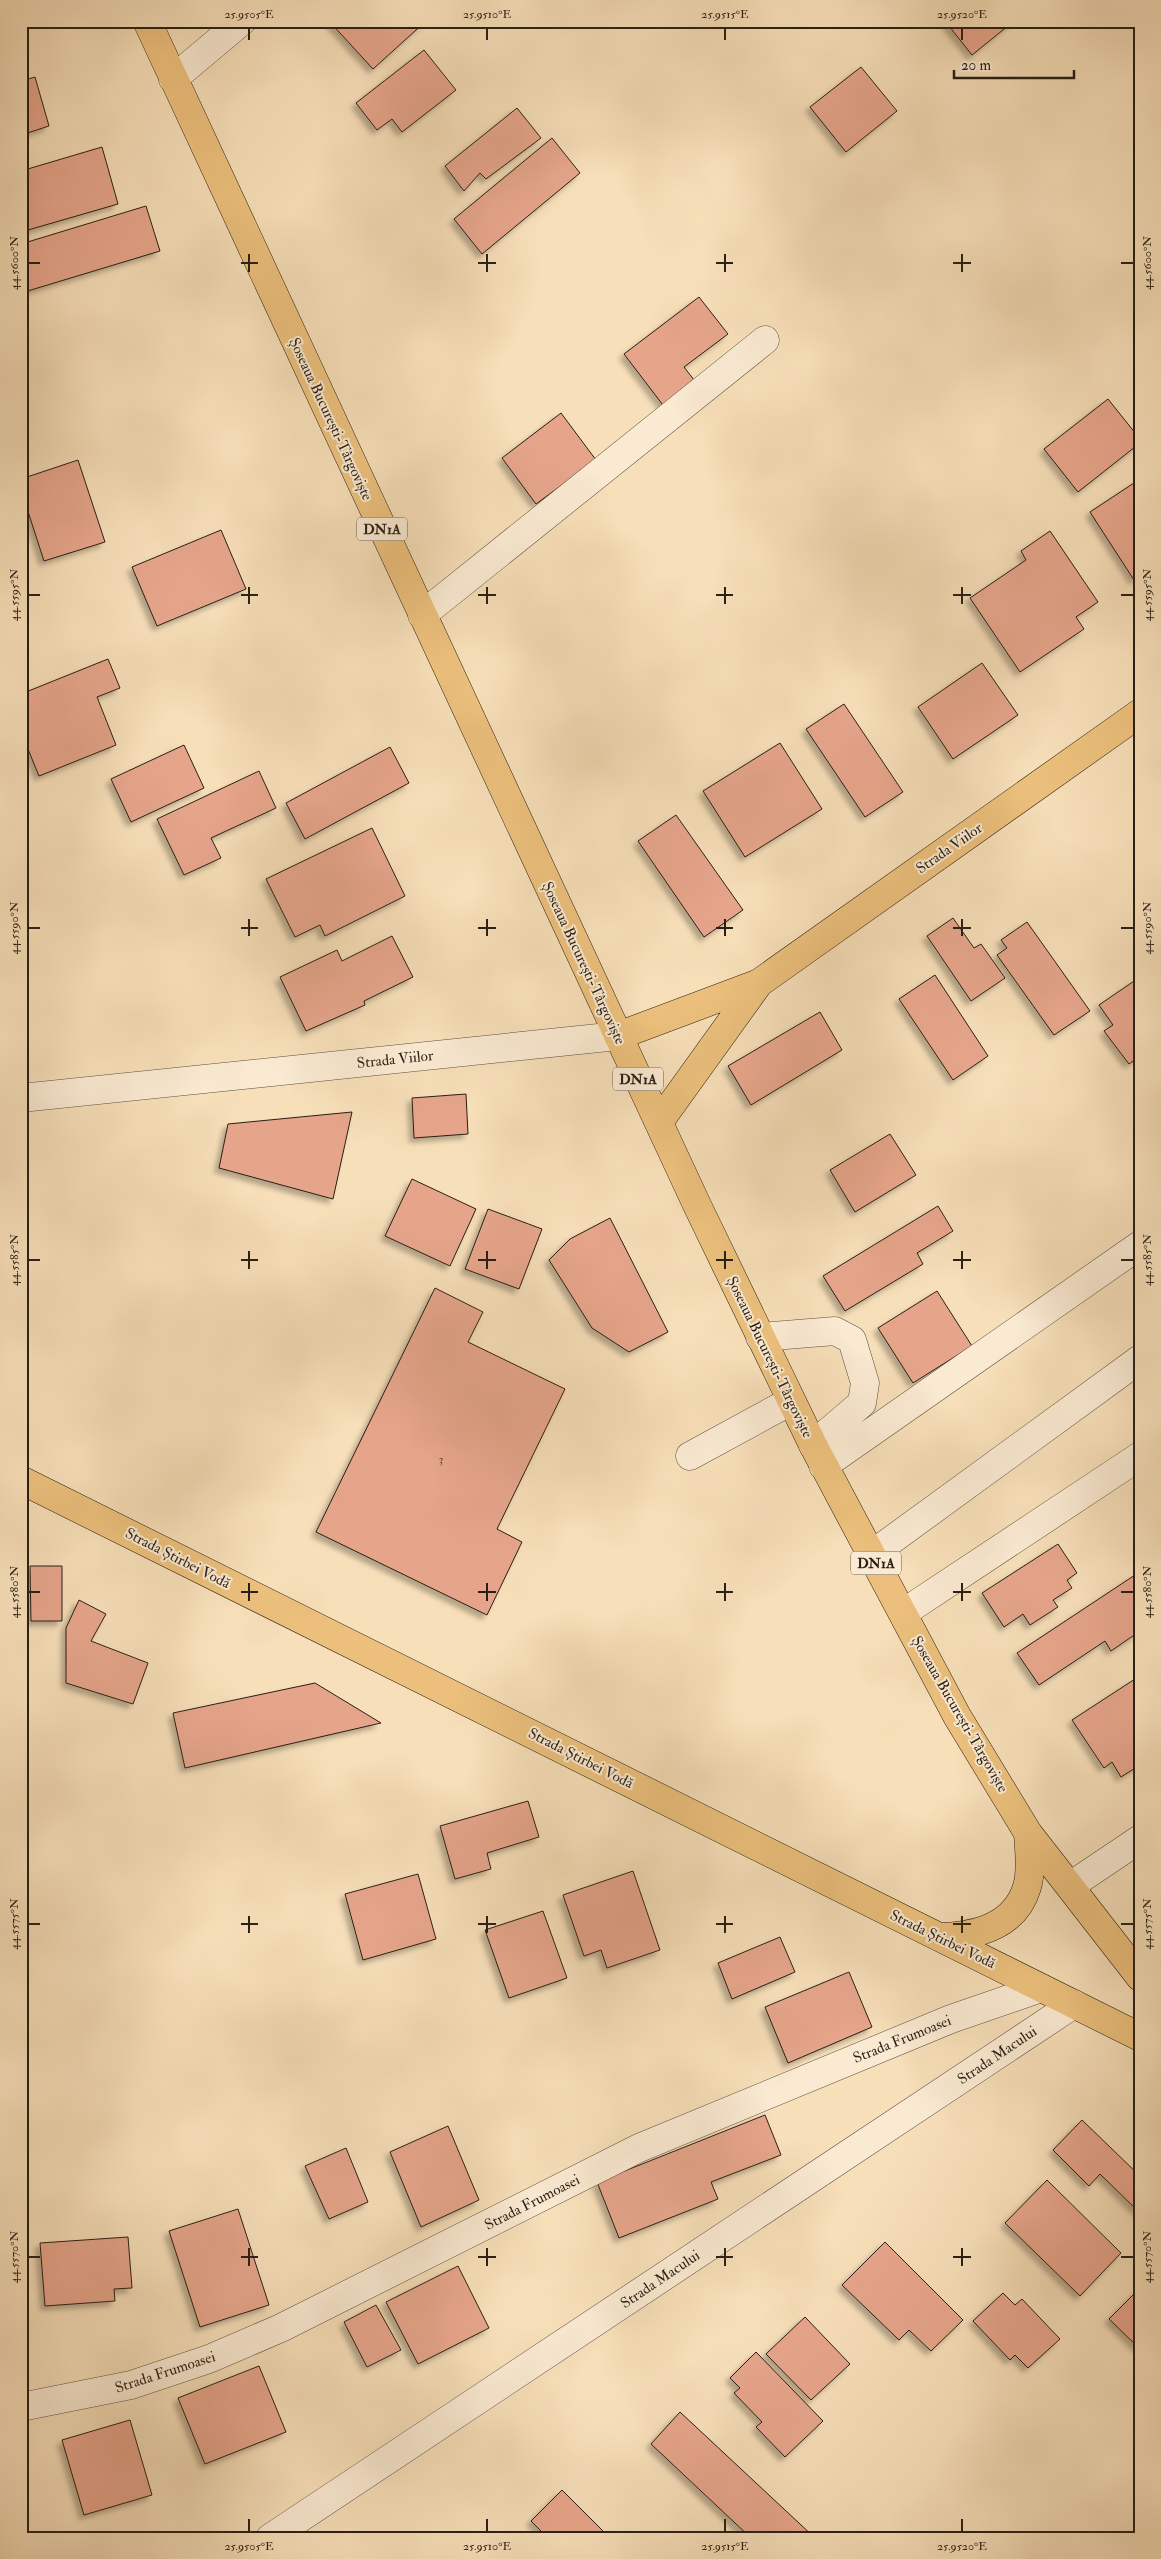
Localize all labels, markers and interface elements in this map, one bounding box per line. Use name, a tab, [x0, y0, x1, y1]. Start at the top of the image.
text: 25.9505°E	[224, 7, 274, 22]
text: 25.9510°E	[463, 7, 511, 22]
text: 25.9515°E	[701, 7, 749, 22]
text: 25.9520°E	[937, 7, 987, 22]
scale bar	[954, 48, 1074, 80]
text: 20 m	[961, 56, 991, 75]
text: 44.5600°N	[7, 236, 22, 290]
text: 44.5600°N	[1140, 236, 1155, 290]
street label: Șoseaua București-Târgoviște	[284, 335, 377, 504]
road number: DN1A	[357, 518, 407, 540]
text: 44.5595°N	[7, 569, 22, 621]
text: 44.5595°N	[1140, 569, 1155, 621]
street label: Strada Viilor	[912, 818, 987, 878]
street label: Șoseaua București-Târgoviște	[537, 879, 630, 1048]
text: 44.5590°N	[7, 901, 22, 955]
text: 44.5590°N	[1140, 901, 1155, 955]
street label: Strada Viilor	[356, 1046, 435, 1073]
road number: DN1A	[613, 1068, 663, 1090]
text: 44.5585°N	[7, 1234, 22, 1286]
text: 44.5585°N	[1140, 1234, 1155, 1286]
street label: Șoseaua București-Târgoviște	[722, 1273, 817, 1441]
house number: 3	[439, 1452, 443, 1467]
street label: Strada Știrbei Vodă	[122, 1524, 234, 1593]
road number: DN1A	[851, 1552, 901, 1575]
text: 44.5580°N	[7, 1565, 22, 1618]
text: 44.5580°N	[1140, 1565, 1155, 1618]
street label: Șoseaua București-Târgoviște	[907, 1633, 1012, 1796]
street label: Strada Știrbei Vodă	[525, 1724, 637, 1793]
text: 44.5575°N	[7, 1898, 22, 1950]
text: 44.5575°N	[1140, 1898, 1155, 1950]
street label: Strada Știrbei Vodă	[887, 1906, 1000, 1974]
street label: Strada Frumoasei	[850, 2011, 954, 2068]
street label: Strada Macului	[954, 2022, 1041, 2089]
street label: Strada Frumoasei	[481, 2170, 583, 2235]
text: 44.5570°N	[7, 2231, 22, 2283]
text: 44.5570°N	[1140, 2231, 1155, 2283]
street label: Strada Macului	[617, 2246, 704, 2313]
street label: Strada Frumoasei	[113, 2347, 218, 2398]
text: 25.9505°E	[224, 2539, 274, 2554]
text: 25.9510°E	[463, 2539, 511, 2554]
text: 25.9515°E	[701, 2539, 749, 2554]
text: 25.9520°E	[937, 2539, 987, 2554]

